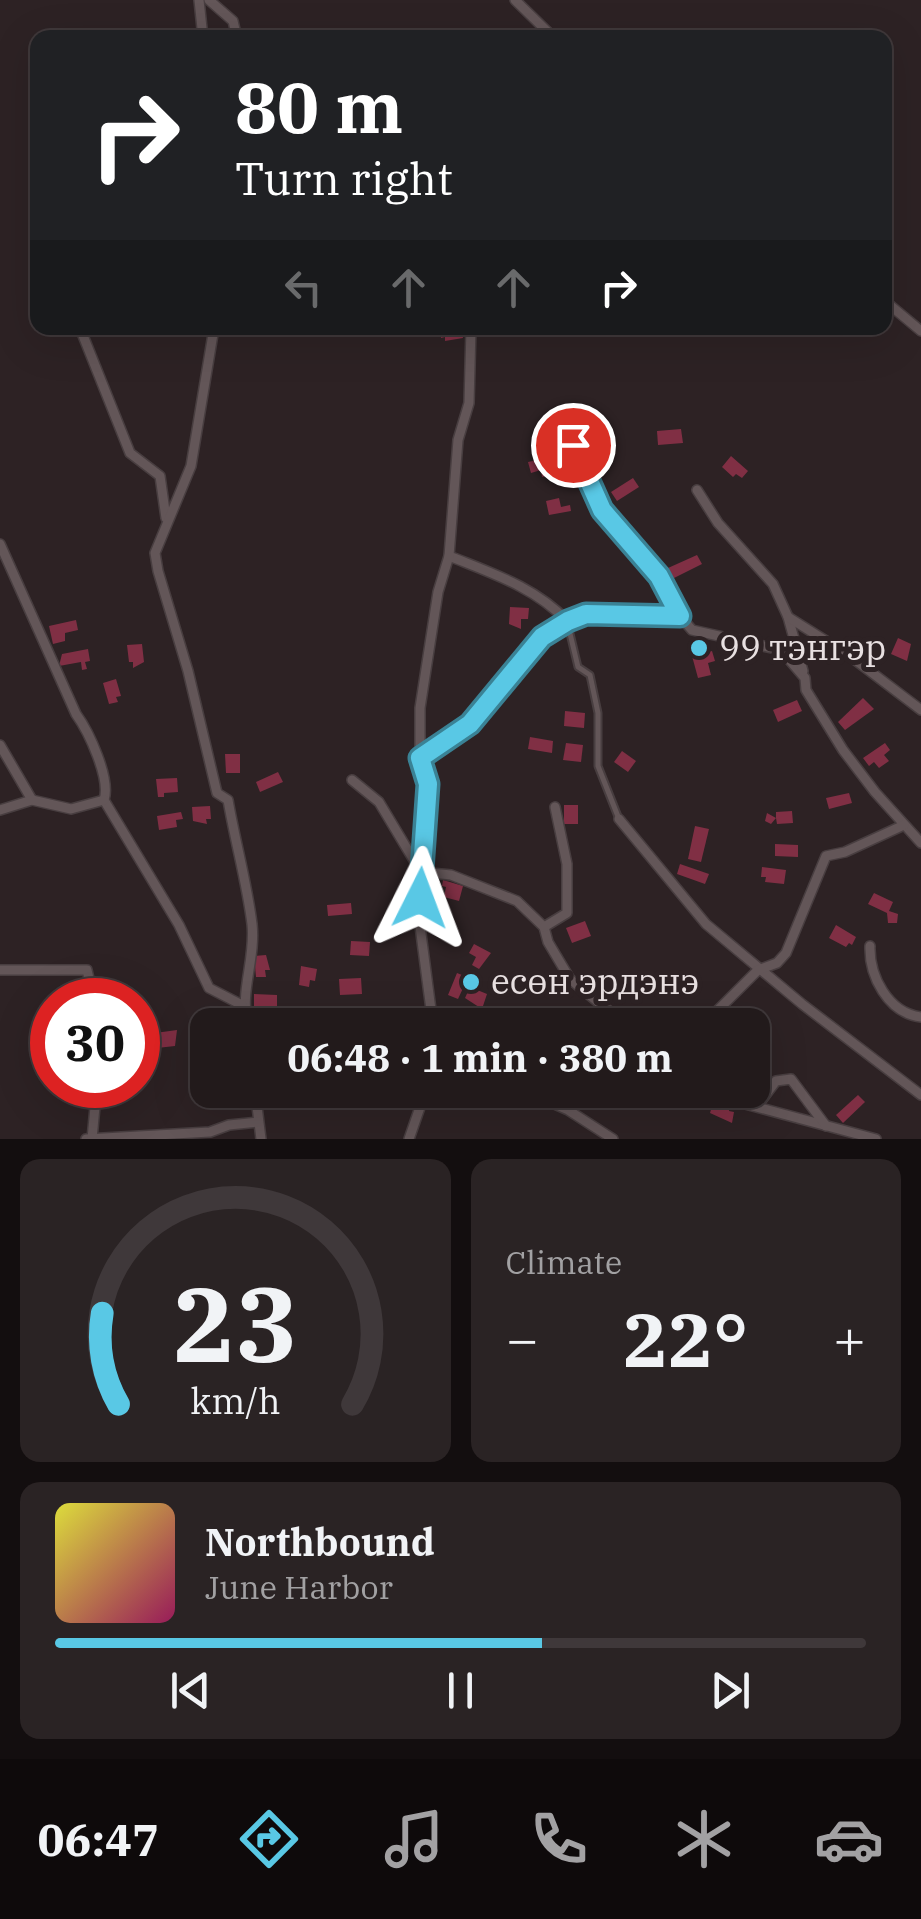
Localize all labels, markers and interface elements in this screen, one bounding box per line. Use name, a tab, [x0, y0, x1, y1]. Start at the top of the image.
text: 80 m	[235, 61, 403, 152]
icon: right	[70, 70, 200, 200]
text: Turn right	[235, 149, 453, 207]
icon: left	[276, 260, 331, 315]
icon: ahead	[381, 260, 436, 315]
icon: ahead	[486, 260, 541, 315]
icon: right	[591, 260, 646, 315]
pin	[531, 403, 616, 488]
icon: arrive	[546, 418, 601, 473]
place label: 99 тэнгэр	[719, 624, 886, 670]
marker: 99 тэнгэр	[688, 637, 710, 659]
position arrow	[368, 846, 472, 950]
place label: есөн эрдэнэ	[491, 958, 699, 1004]
marker: есөн эрдэнэ	[460, 971, 482, 993]
speed limit sign: 30	[30, 978, 160, 1108]
text: 06:48 · 1 min · 380 m	[287, 1033, 673, 1082]
text: Climate	[506, 1241, 622, 1283]
text: 23	[173, 1255, 298, 1391]
text: 22°	[623, 1290, 748, 1388]
text: −	[506, 1303, 539, 1374]
text: +	[833, 1303, 866, 1374]
text: km/h	[190, 1377, 280, 1424]
text: Northbound	[205, 1517, 435, 1566]
text: June Harbor	[205, 1566, 393, 1608]
icon: previous	[163, 1663, 218, 1718]
icon: pause	[433, 1663, 488, 1718]
icon: next	[703, 1663, 758, 1718]
icon: directions	[234, 1804, 304, 1874]
icon: music	[379, 1804, 449, 1874]
icon: phone	[524, 1804, 594, 1874]
icon: climate	[669, 1804, 739, 1874]
icon: car	[814, 1804, 884, 1874]
text: 06:47	[37, 1810, 159, 1868]

